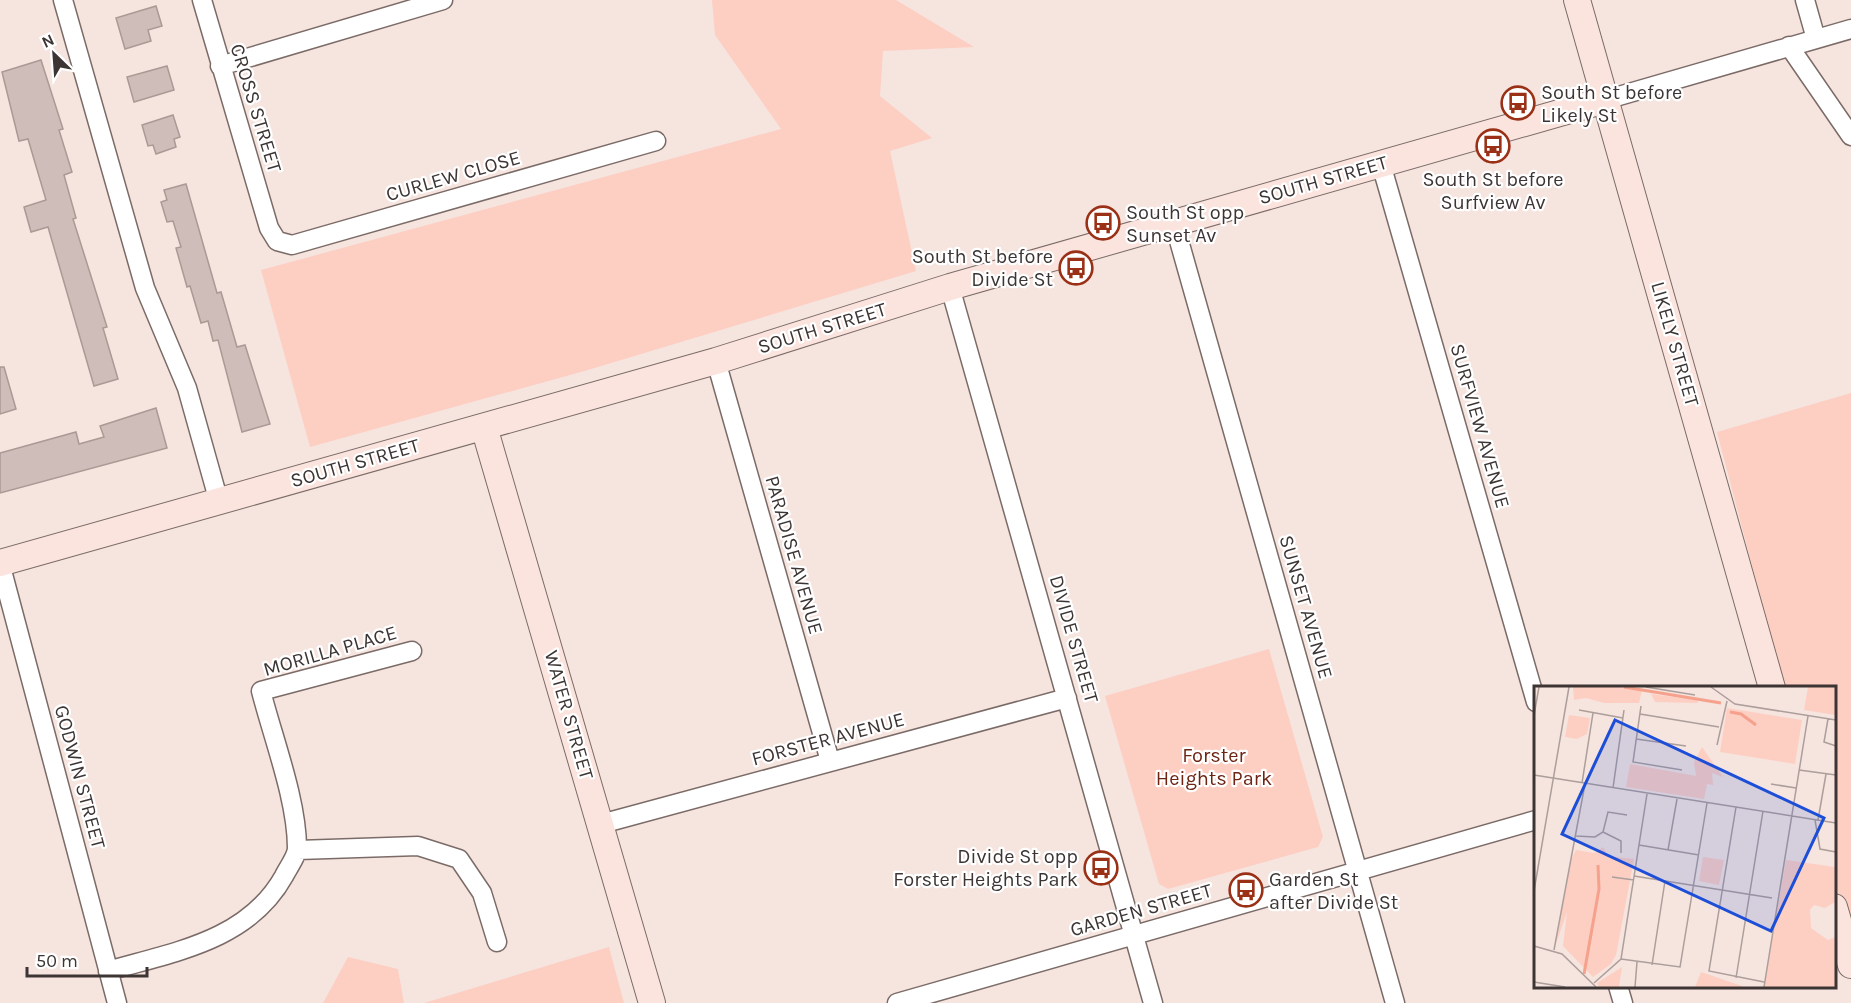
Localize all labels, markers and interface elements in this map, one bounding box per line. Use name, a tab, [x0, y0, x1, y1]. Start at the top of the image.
north arrow	[24, 24, 84, 84]
text: N	[39, 30, 57, 52]
street label: CROSS STREET	[226, 41, 286, 175]
place label: South St before Likely St	[1541, 81, 1682, 127]
bus stop icon: South St before Likely St	[1500, 85, 1536, 121]
bus stop icon: South St before Surfview Av	[1475, 128, 1511, 164]
street label: CURLEW CLOSE	[383, 146, 523, 206]
street label: SOUTH STREET	[1256, 151, 1390, 209]
place label: South St before Surfview Av	[1422, 168, 1564, 214]
place label: South St opp Sunset Av	[1126, 201, 1244, 247]
bus stop icon: South St opp Sunset Av	[1085, 205, 1121, 241]
place label: South St before Divide St	[912, 245, 1053, 291]
bus stop icon: South St before Divide St	[1058, 250, 1094, 286]
street label: LIKELY STREET	[1646, 279, 1704, 409]
street label: SOUTH STREET	[755, 298, 889, 358]
street label: SURFVIEW AVENUE	[1446, 341, 1514, 511]
street label: SOUTH STREET	[288, 434, 422, 492]
street label: PARADISE AVENUE	[760, 473, 828, 637]
street label: SUNSET AVENUE	[1275, 533, 1337, 681]
street label: DIVIDE STREET	[1045, 573, 1103, 705]
street label: MORILLA PLACE	[260, 621, 400, 681]
street label: WATER STREET	[540, 648, 598, 782]
inset map	[1534, 686, 1836, 988]
street label: GODWIN STREET	[50, 703, 110, 851]
street label: FORSTER AVENUE	[749, 708, 907, 770]
park label: Forster Heights Park	[1156, 744, 1272, 790]
place label: Divide St opp Forster Heights Park	[893, 845, 1078, 891]
bus stop icon: Divide St opp Forster Heights Park	[1083, 850, 1119, 886]
place label: Garden St after Divide St	[1269, 868, 1399, 914]
bus stop icon: Garden St after Divide St	[1228, 872, 1264, 908]
street label: GARDEN STREET	[1067, 879, 1215, 941]
scale bar	[27, 940, 147, 978]
text: 50 m	[36, 950, 78, 972]

